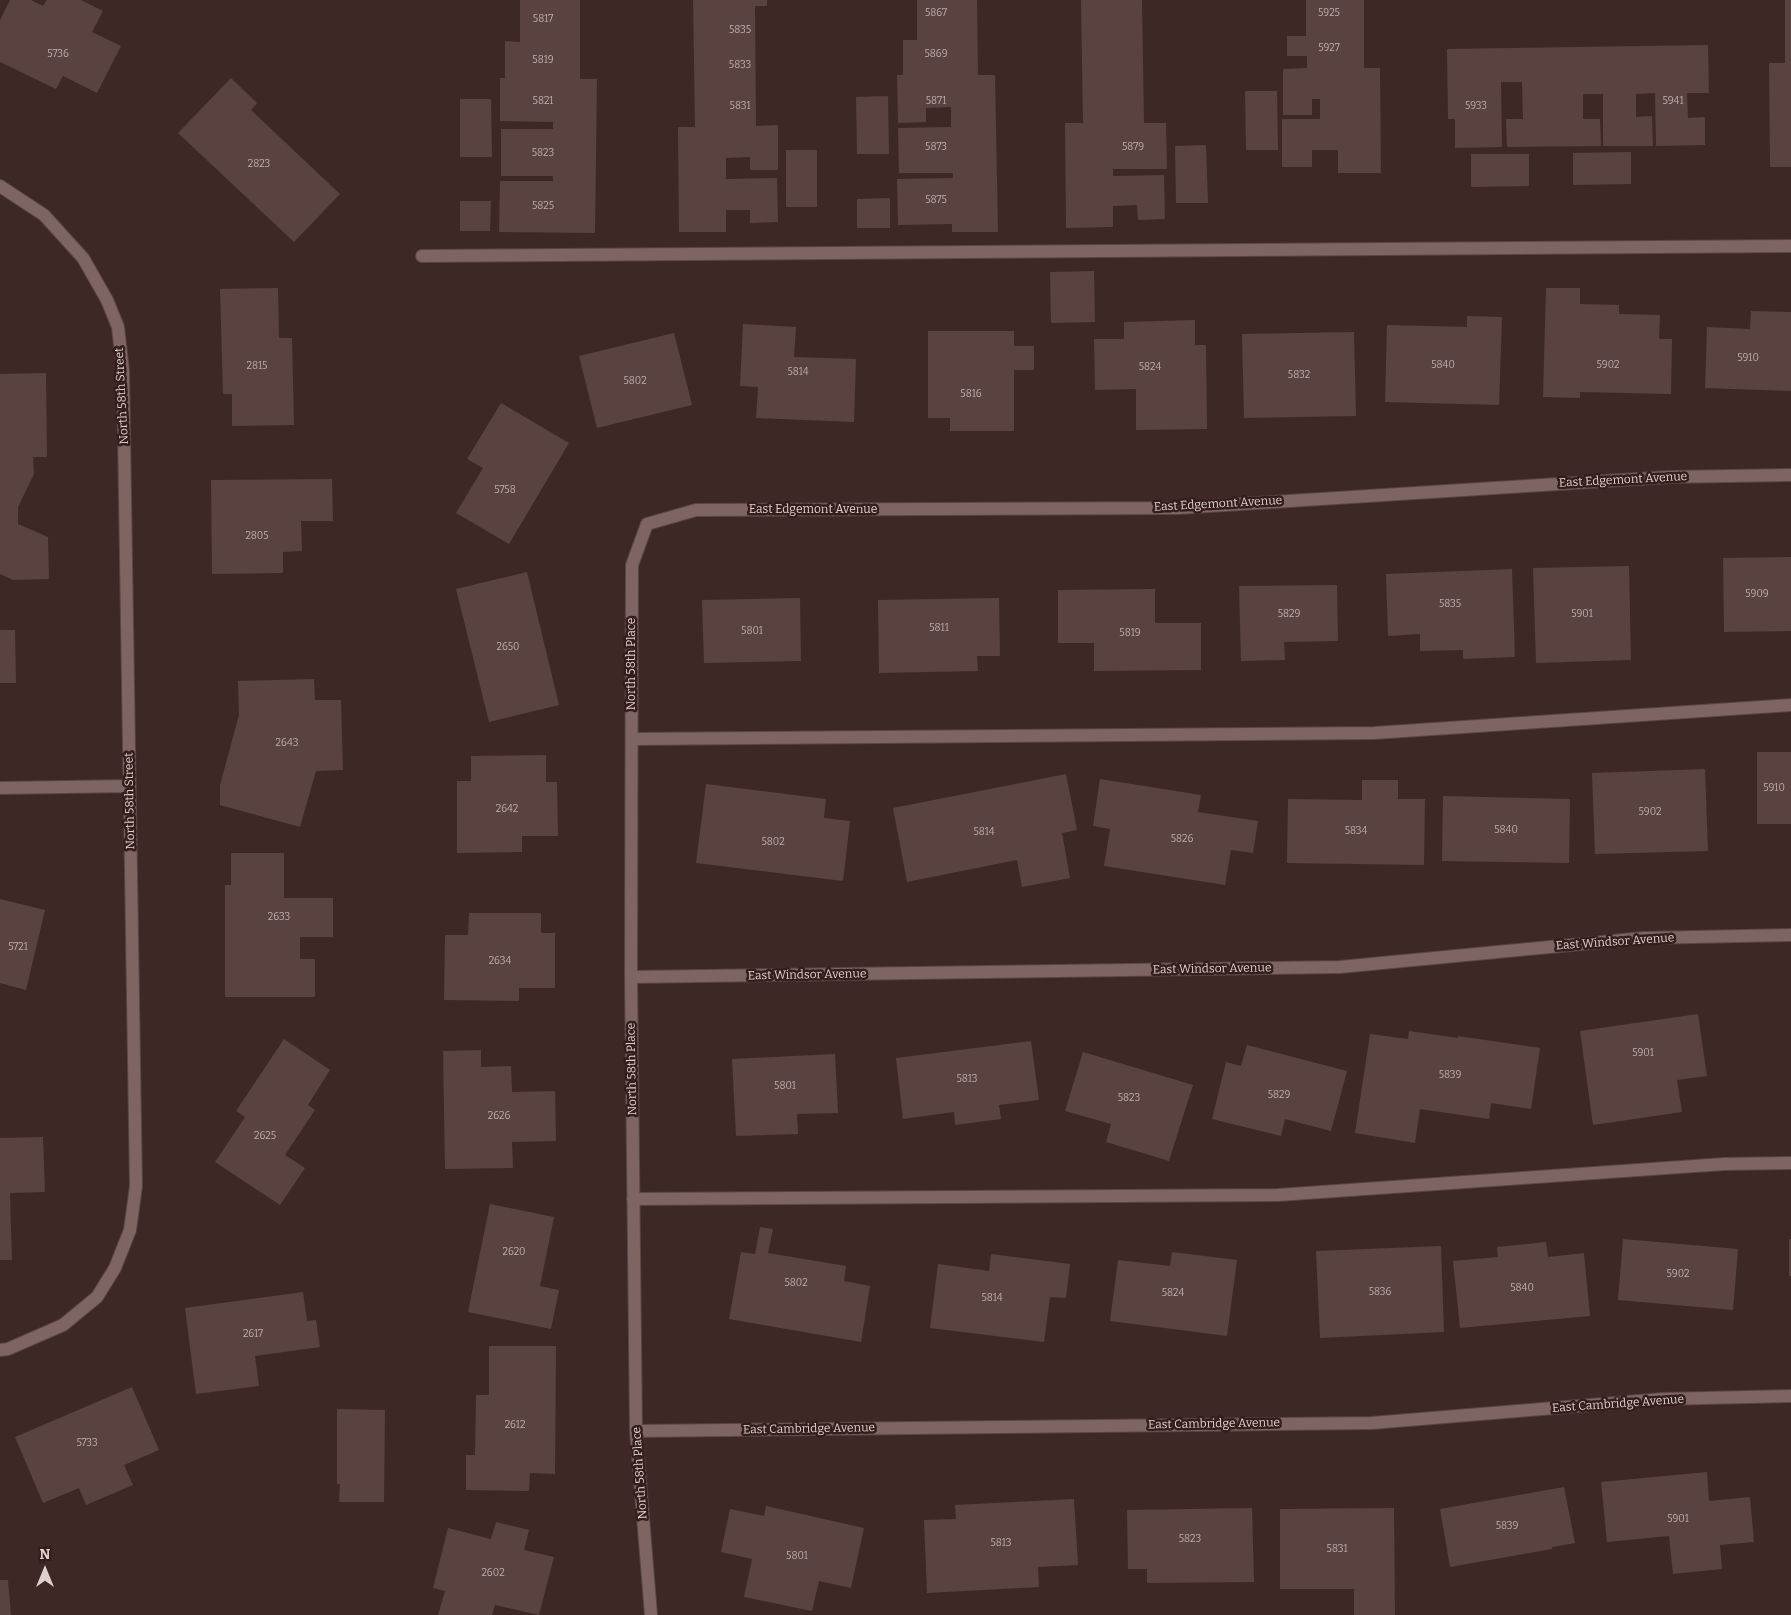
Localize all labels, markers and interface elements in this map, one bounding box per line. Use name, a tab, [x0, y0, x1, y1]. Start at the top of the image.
house number: 5867	[925, 7, 947, 19]
house number: 5925	[1318, 7, 1340, 19]
house number: 5817	[533, 13, 553, 25]
house number: 5835	[729, 24, 751, 36]
house number: 5927	[1318, 42, 1340, 54]
house number: 5736	[47, 48, 69, 60]
house number: 5869	[924, 48, 948, 60]
house number: 5819	[532, 54, 554, 66]
house number: 5833	[729, 59, 751, 71]
house number: 5821	[533, 95, 553, 107]
house number: 5871	[926, 95, 946, 107]
house number: 5941	[1663, 95, 1683, 107]
house number: 5831	[730, 100, 750, 112]
house number: 5933	[1465, 100, 1487, 112]
house number: 5873	[925, 141, 947, 153]
house number: 5879	[1122, 141, 1144, 153]
house number: 5823	[532, 147, 554, 159]
house number: 2823	[248, 158, 270, 170]
house number: 5875	[925, 194, 947, 206]
house number: 5825	[532, 200, 554, 212]
street label: North 58th Street	[112, 347, 132, 445]
house number: 5910	[1737, 352, 1759, 364]
house number: 5840	[1431, 359, 1455, 371]
house number: 5902	[1597, 359, 1619, 371]
house number: 2815	[247, 360, 267, 372]
house number: 5824	[1139, 361, 1161, 373]
house number: 5814	[787, 366, 809, 378]
house number: 5832	[1288, 369, 1310, 381]
house number: 5802	[623, 375, 647, 387]
house number: 5816	[960, 388, 982, 400]
street label: East Edgemont Avenue	[1558, 469, 1688, 491]
house number: 5758	[494, 484, 516, 496]
street label: East Edgemont Avenue	[1153, 493, 1283, 515]
street label: East Edgemont Avenue	[749, 503, 877, 517]
house number: 2805	[245, 530, 269, 542]
house number: 5909	[1745, 588, 1769, 600]
house number: 5835	[1439, 598, 1461, 610]
house number: 5829	[1278, 608, 1300, 620]
house number: 5901	[1571, 608, 1593, 620]
street label: North 58th Place	[625, 618, 639, 710]
house number: 5811	[929, 622, 949, 634]
house number: 5801	[741, 625, 763, 637]
house number: 5819	[1119, 627, 1141, 639]
house number: 2650	[497, 641, 519, 653]
house number: 2643	[276, 737, 298, 749]
street label: North 58th Street	[122, 752, 138, 850]
house number: 5910	[1763, 782, 1785, 794]
house number: 2642	[496, 803, 518, 815]
house number: 5902	[1639, 806, 1661, 818]
house number: 5840	[1494, 824, 1518, 836]
house number: 5834	[1345, 825, 1367, 837]
house number: 5814	[973, 826, 995, 838]
house number: 5826	[1171, 833, 1193, 845]
house number: 5802	[761, 836, 785, 848]
house number: 2633	[268, 911, 290, 923]
street label: East Windsor Avenue	[1555, 931, 1675, 953]
house number: 5721	[8, 941, 28, 953]
house number: 2634	[489, 955, 511, 967]
street label: East Windsor Avenue	[1152, 961, 1272, 977]
street label: East Windsor Avenue	[747, 967, 867, 983]
street label: North 58th Place	[624, 1023, 640, 1115]
house number: 5901	[1632, 1047, 1654, 1059]
house number: 5839	[1439, 1069, 1461, 1081]
house number: 5813	[956, 1073, 978, 1085]
house number: 5801	[774, 1080, 796, 1092]
house number: 5829	[1268, 1089, 1290, 1101]
house number: 5823	[1118, 1092, 1140, 1104]
house number: 2626	[488, 1110, 510, 1122]
house number: 2625	[254, 1130, 276, 1142]
house number: 2620	[502, 1246, 526, 1258]
house number: 5902	[1667, 1268, 1689, 1280]
house number: 5802	[784, 1277, 808, 1289]
house number: 5840	[1510, 1282, 1534, 1294]
house number: 5836	[1369, 1286, 1391, 1298]
house number: 5824	[1162, 1287, 1184, 1299]
house number: 5814	[981, 1292, 1003, 1304]
house number: 2617	[243, 1328, 263, 1340]
street label: East Cambridge Avenue	[1552, 1392, 1684, 1416]
street label: East Cambridge Avenue	[1148, 1416, 1280, 1432]
house number: 2612	[505, 1419, 525, 1431]
street label: East Cambridge Avenue	[743, 1421, 875, 1437]
street label: North 58th Place	[630, 1426, 650, 1520]
house number: 5733	[76, 1437, 98, 1449]
house number: 5901	[1667, 1513, 1689, 1525]
house number: 5839	[1496, 1520, 1518, 1532]
house number: 5823	[1179, 1533, 1201, 1545]
house number: 5813	[990, 1537, 1012, 1549]
house number: 5831	[1327, 1543, 1347, 1555]
north arrow	[20, 1545, 70, 1595]
text: N	[40, 1546, 50, 1563]
house number: 5801	[786, 1550, 808, 1562]
house number: 2602	[481, 1567, 505, 1579]

